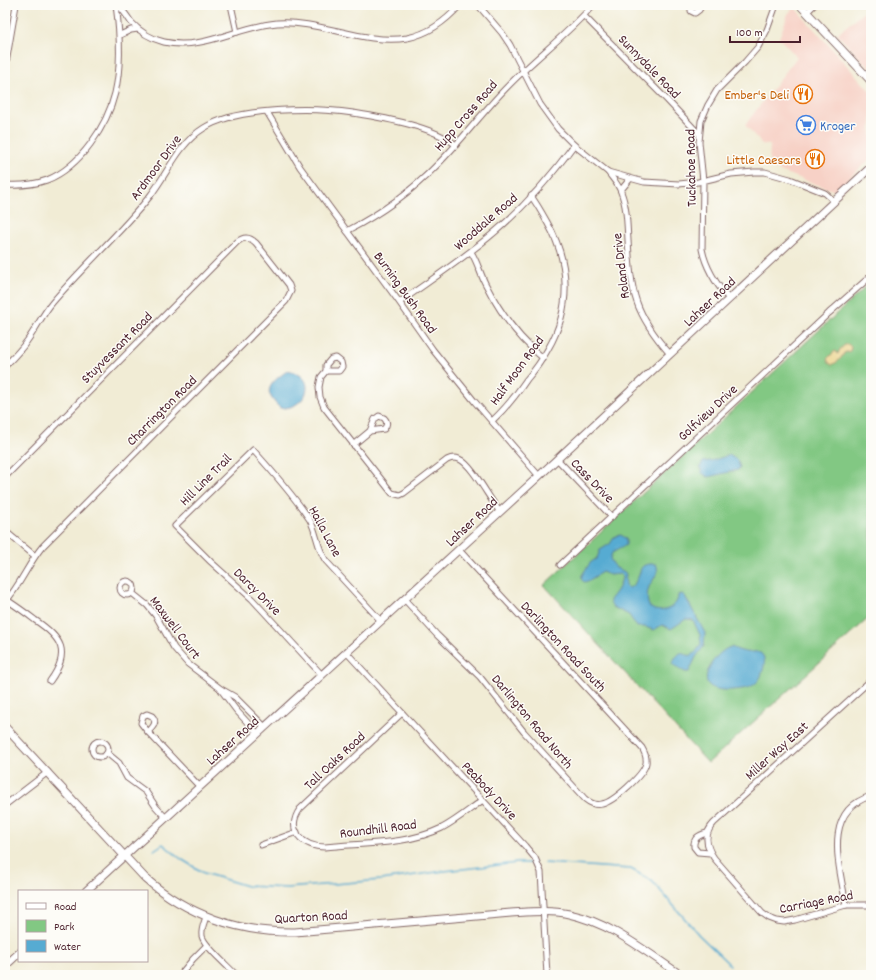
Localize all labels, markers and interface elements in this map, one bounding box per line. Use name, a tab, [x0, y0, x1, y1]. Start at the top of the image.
scale bar	[730, 18, 800, 44]
text: 100 m	[736, 25, 763, 42]
street label: Sunnydale Road	[613, 31, 685, 104]
street label: Hupp Cross Road	[430, 76, 503, 156]
restaurant icon: Ember's Deli	[792, 83, 814, 105]
place label: Ember's Deli	[724, 86, 789, 106]
supermarket icon: Kroger	[795, 114, 817, 136]
place label: Kroger	[820, 117, 856, 137]
street label: Tuckahoe Road	[681, 129, 703, 207]
street label: Ardmoor Drive	[126, 131, 187, 205]
restaurant icon: Little Caesars	[804, 148, 826, 170]
place label: Little Caesars	[726, 151, 801, 171]
street label: Wooddale Road	[450, 189, 523, 256]
street label: Roland Drive	[608, 232, 636, 300]
street label: Burning Bush Road	[368, 248, 441, 338]
street label: Lahser Road	[680, 273, 741, 332]
street label: Stuyvessant Road	[77, 308, 158, 389]
street label: Half Moon Road	[486, 332, 550, 410]
street label: Charrington Road	[123, 372, 202, 451]
street label: Golfview Drive	[674, 380, 743, 446]
street label: Hill Line Trail	[176, 449, 238, 511]
street label: Cass Drive	[565, 454, 618, 508]
street label: Lahser Road	[442, 493, 503, 552]
street label: Halla Lane	[302, 503, 346, 561]
street label: Darcy Drive	[228, 564, 285, 621]
street label: Maxwell Court	[144, 592, 205, 664]
street label: Darlington Road South	[515, 597, 610, 697]
street label: Darlington Road North	[486, 671, 577, 774]
street label: Lahser Road	[202, 712, 264, 771]
street label: Miller Way East	[741, 717, 814, 785]
street label: Tall Oaks Road	[300, 728, 371, 795]
street label: Peabody Drive	[456, 758, 521, 825]
street label: Roundhill Road	[339, 815, 418, 845]
street label: Carriage Road	[778, 886, 855, 920]
legend	[18, 890, 148, 962]
text: Road	[54, 899, 76, 916]
street label: Quarton Road	[274, 906, 348, 930]
text: Park	[54, 919, 75, 936]
text: Water	[54, 939, 81, 956]

